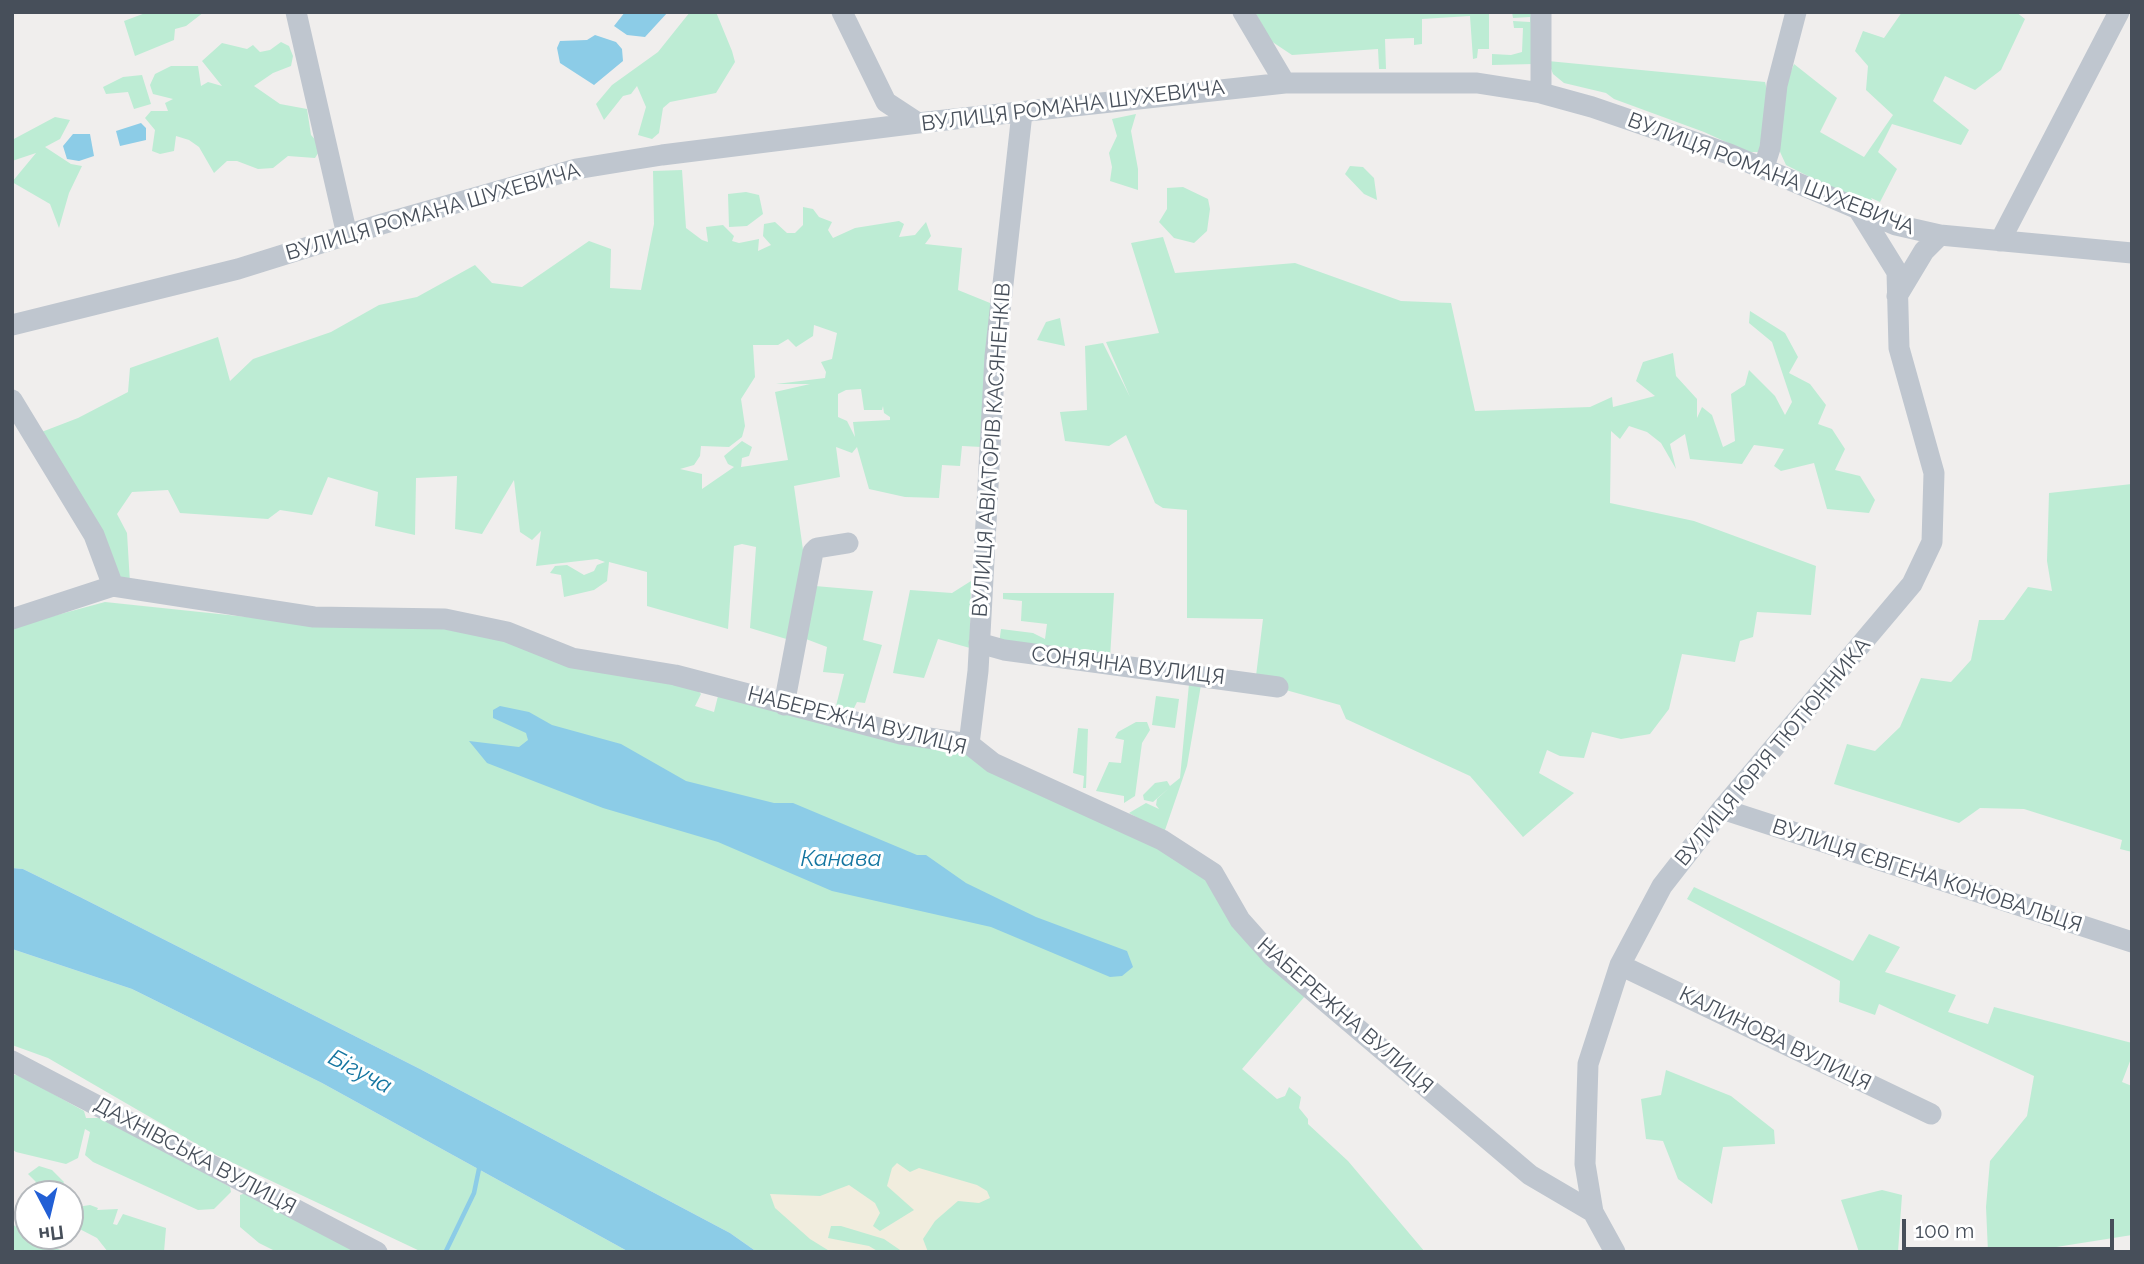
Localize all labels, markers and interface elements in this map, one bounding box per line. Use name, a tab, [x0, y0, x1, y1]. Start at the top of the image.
street label: ВУЛИЦЯ РОМАНА ШУХЕВИЧА	[920, 75, 1226, 137]
street label: ВУЛИЦЯ РОМАНА ШУХЕВИЧА	[1624, 108, 1918, 240]
street label: ВУЛИЦЯ РОМАНА ШУХЕВИЧА	[283, 158, 583, 266]
street label: ВУЛИЦЯ АВІАТОРІВ КАСЯНЕНКІВ	[968, 282, 1016, 618]
street label: ВУЛИЦЯ ЮРІЯ ТЮТЮННИКА	[1670, 633, 1876, 871]
street label: СОНЯЧНА ВУЛИЦЯ	[1030, 642, 1226, 690]
street label: НАБЕРЕЖНА ВУЛИЦЯ	[745, 682, 969, 760]
street label: ВУЛИЦЯ ЄВГЕНА КОНОВАЛЬЦЯ	[1769, 814, 2085, 938]
water label: Канава	[800, 845, 882, 873]
street label: НАБЕРЕЖНА ВУЛИЦЯ	[1252, 933, 1438, 1099]
street label: КАЛИНОВА ВУЛИЦЯ	[1675, 982, 1875, 1096]
water label: Бігуча	[324, 1044, 396, 1100]
street label: ДАХНІВСЬКА ВУЛИЦЯ	[90, 1092, 300, 1220]
north arrow	[14, 1180, 84, 1250]
scale bar	[1906, 1204, 2118, 1248]
text: 100 m	[1915, 1218, 1974, 1243]
text: Пн	[37, 1221, 65, 1246]

